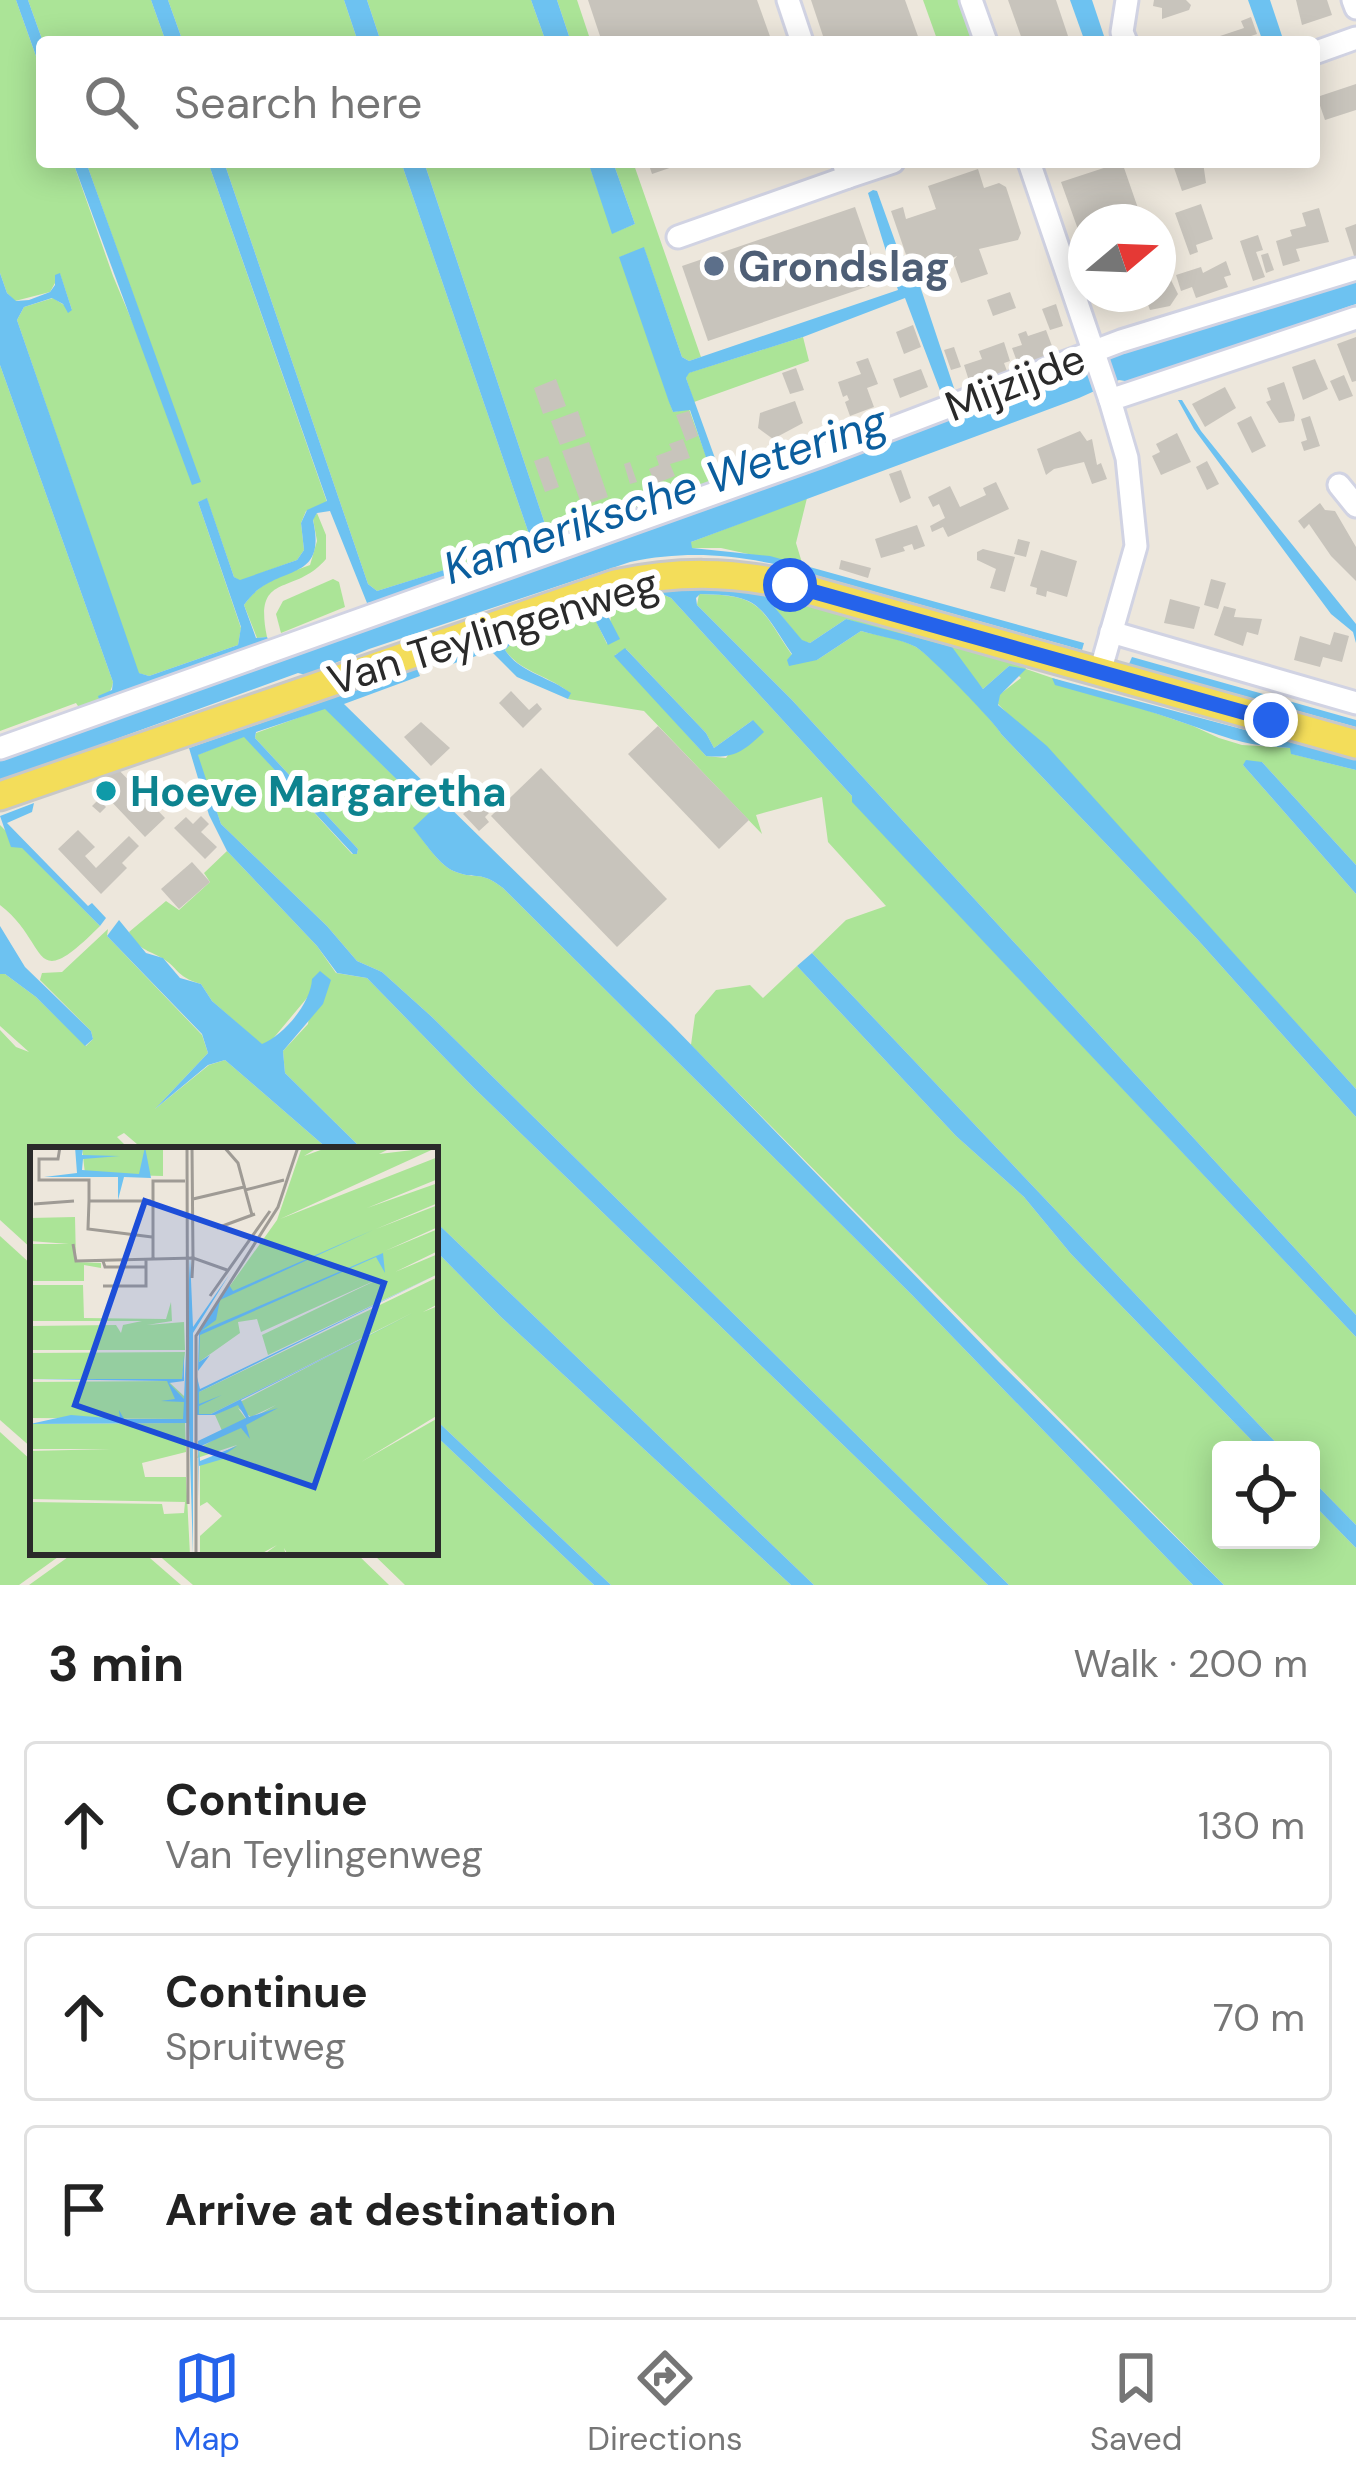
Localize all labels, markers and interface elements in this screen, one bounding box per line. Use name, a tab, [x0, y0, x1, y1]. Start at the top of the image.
search box	[36, 36, 1320, 168]
icon: search	[78, 69, 144, 135]
text: Search here	[174, 73, 422, 132]
north arrow	[1068, 204, 1176, 312]
place label: Grondslag	[738, 239, 950, 294]
marker: Grondslag	[701, 253, 727, 279]
street label: Mijzijde	[937, 331, 1093, 434]
water label: Kameriksche Wetering	[436, 390, 896, 598]
street label: Van Teylingenweg	[321, 555, 665, 708]
route start	[763, 558, 817, 612]
route end	[1244, 693, 1298, 747]
place label: Hoeve Margaretha	[130, 764, 507, 819]
marker: Hoeve Margaretha	[93, 778, 119, 804]
inset map	[30, 1147, 438, 1555]
map controls	[1212, 1441, 1320, 1549]
button: locate	[1212, 1441, 1320, 1549]
text: 3 min	[48, 1630, 184, 1697]
text: Walk · 200 m	[1074, 1638, 1308, 1689]
text: Continue	[165, 1770, 368, 1829]
icon: ahead	[51, 1792, 117, 1858]
text: 130 m	[1198, 1800, 1305, 1851]
text: Van Teylingenweg	[165, 1829, 483, 1880]
text: Continue	[165, 1962, 368, 2021]
icon: ahead	[51, 1984, 117, 2050]
text: 70 m	[1213, 1992, 1305, 2043]
text: Spruitweg	[165, 2021, 346, 2072]
icon: arrive	[51, 2176, 117, 2242]
text: Arrive at destination	[165, 2180, 617, 2239]
tab: Map	[174, 2345, 240, 2460]
tab: Directions	[587, 2345, 743, 2460]
tab: Saved	[1090, 2345, 1182, 2460]

